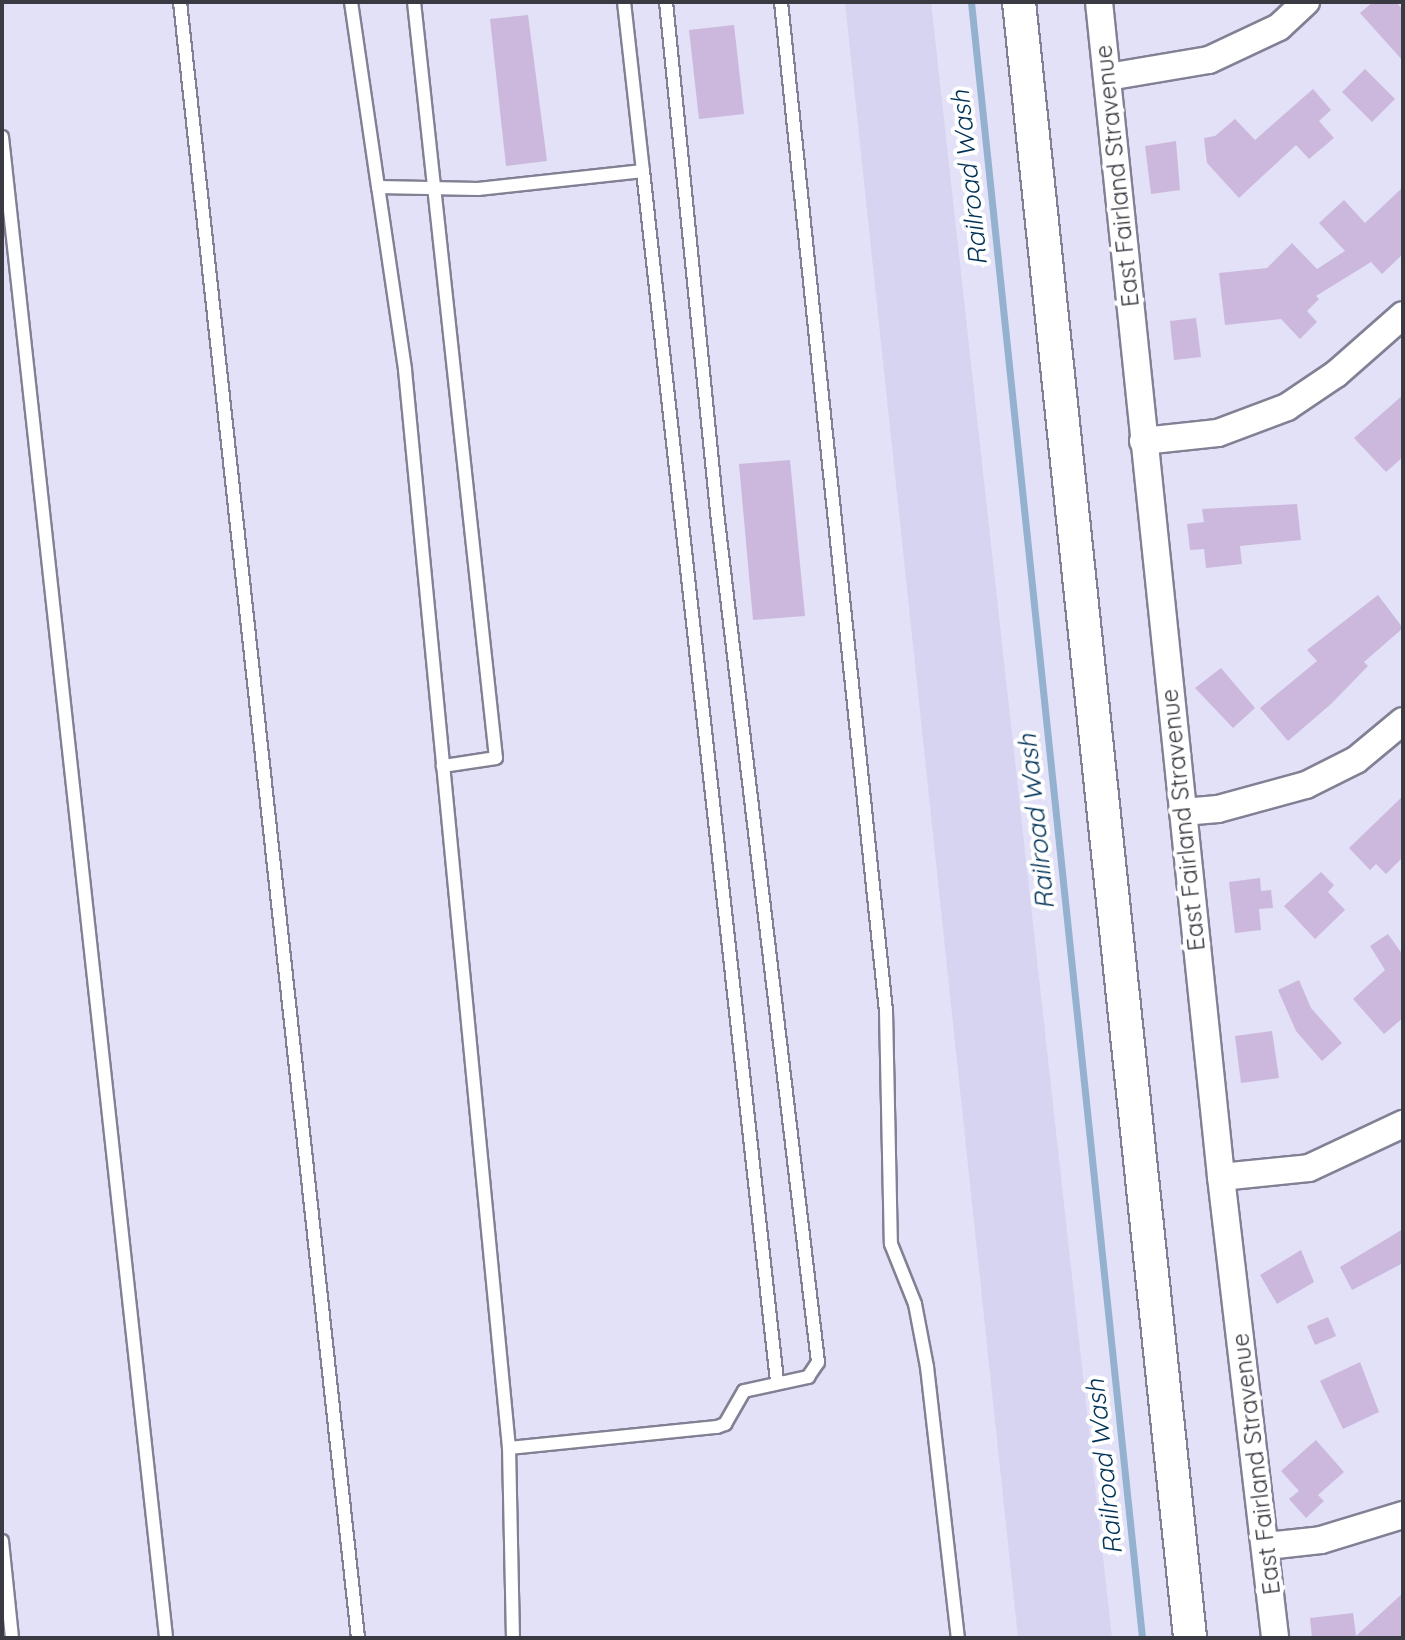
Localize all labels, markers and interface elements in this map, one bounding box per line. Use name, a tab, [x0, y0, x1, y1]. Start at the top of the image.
street label: East Fairland Stravenue	[1089, 44, 1145, 308]
water label: Railroad Wash	[944, 89, 994, 267]
street label: East Fairland Stravenue	[1155, 688, 1211, 952]
water label: Railroad Wash	[1011, 733, 1061, 911]
street label: East Fairland Stravenue	[1226, 1332, 1286, 1596]
water label: Railroad Wash	[1079, 1378, 1129, 1556]

